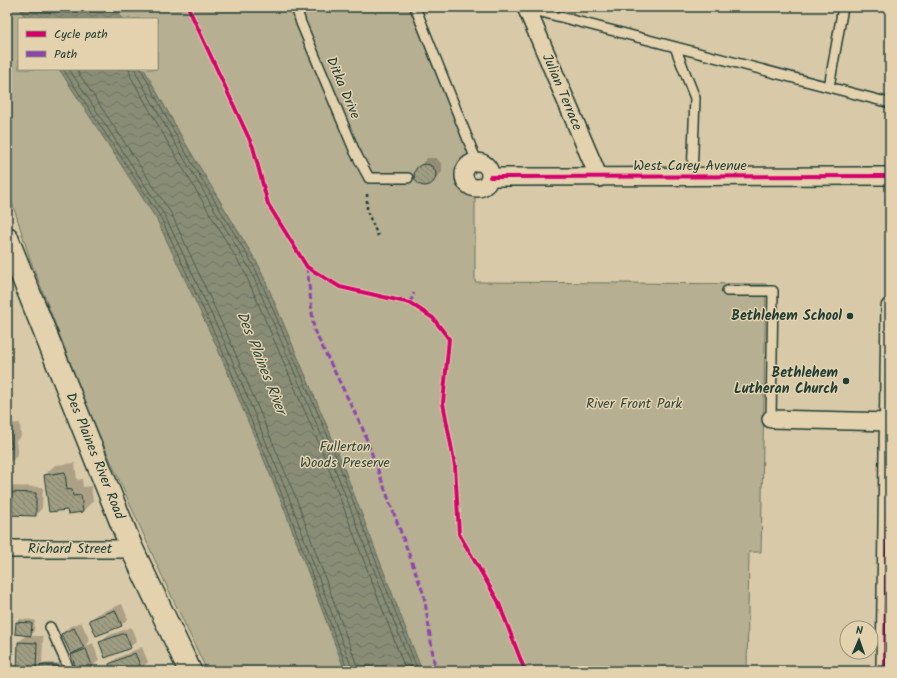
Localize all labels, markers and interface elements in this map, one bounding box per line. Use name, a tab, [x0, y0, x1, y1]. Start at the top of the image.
legend	[18, 18, 158, 70]
text: Cycle path	[54, 25, 108, 44]
text: Path	[54, 45, 77, 64]
street label: Julian Terrace	[536, 50, 588, 135]
street label: Ditka Drive	[320, 53, 366, 123]
street label: West Carey Avenue	[633, 155, 747, 177]
place label: Bethlehem School	[731, 305, 842, 327]
water label: Des Plaines River	[229, 308, 294, 421]
marker: Bethlehem School	[845, 311, 855, 321]
place label: Bethlehem Lutheran Church	[734, 362, 839, 400]
marker: Bethlehem Lutheran Church	[841, 376, 851, 386]
street label: Des Plaines River Road	[59, 389, 131, 524]
park label: River Front Park	[586, 393, 682, 415]
park label: Fullerton Woods Preserve	[300, 436, 391, 474]
street label: Richard Street	[28, 538, 113, 560]
north arrow	[839, 620, 879, 660]
text: N	[856, 622, 863, 640]

